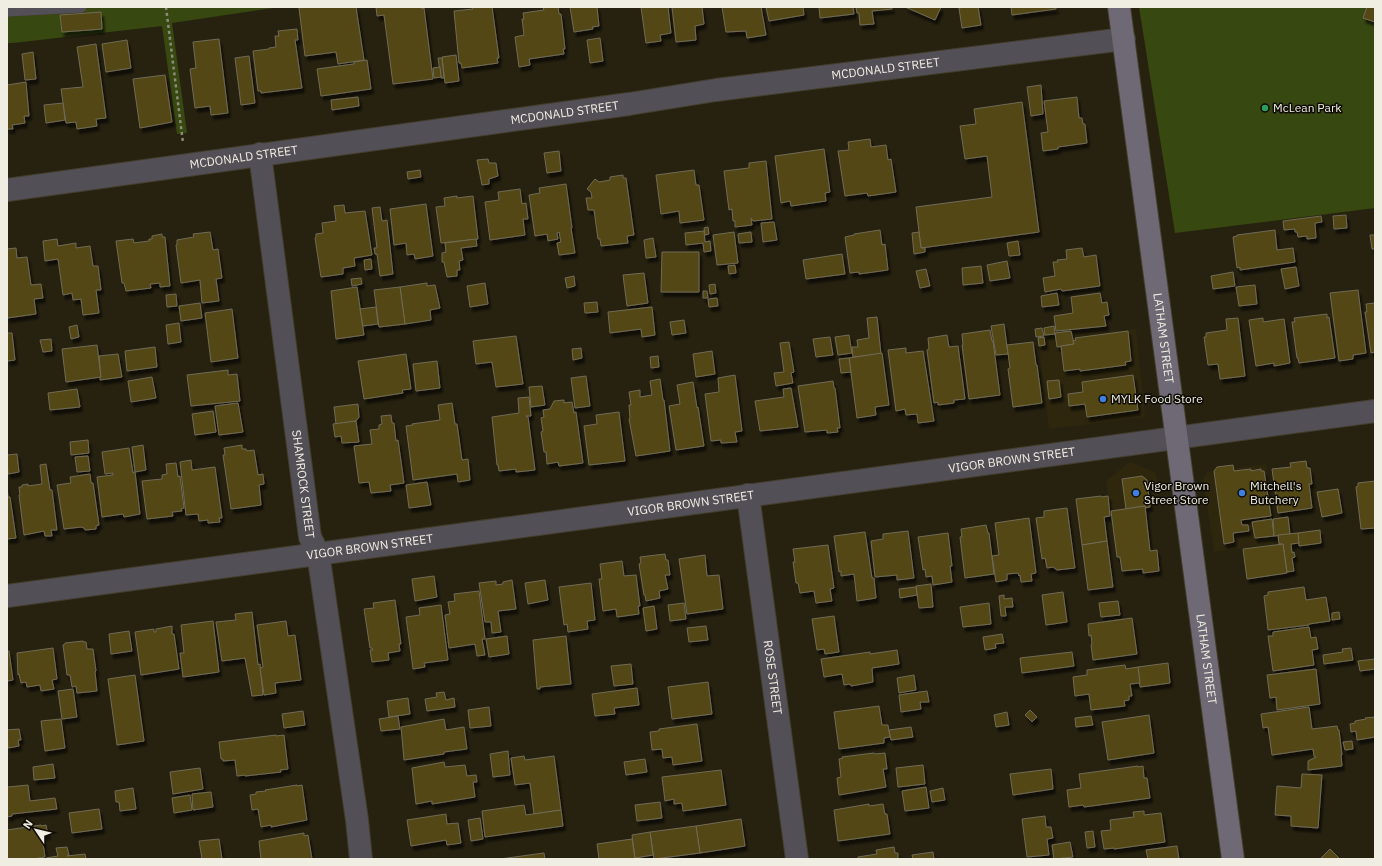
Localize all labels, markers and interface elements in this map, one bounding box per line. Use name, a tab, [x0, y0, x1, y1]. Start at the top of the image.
street label: MCDONALD STREET	[831, 54, 941, 83]
street label: MCDONALD STREET	[510, 97, 620, 127]
place label: McLean Park	[1273, 100, 1342, 115]
marker: McLean Park	[1260, 103, 1270, 113]
street label: MCDONALD STREET	[189, 142, 299, 172]
street label: LATHAM STREET	[1150, 292, 1177, 384]
place label: MYLK Food Store	[1111, 391, 1203, 406]
marker: MYLK Food Store	[1098, 394, 1108, 404]
street label: SHAMROCK STREET	[289, 429, 318, 539]
street label: VIGOR BROWN STREET	[948, 444, 1076, 476]
place label: Vigor Brown Street Store	[1144, 478, 1209, 507]
place label: Mitchell's Butchery	[1250, 478, 1302, 507]
street label: VIGOR BROWN STREET	[626, 487, 755, 519]
marker: Vigor Brown Street Store	[1131, 488, 1141, 498]
marker: Mitchell's Butchery	[1237, 488, 1247, 498]
street label: VIGOR BROWN STREET	[305, 530, 434, 562]
street label: LATHAM STREET	[1193, 613, 1220, 705]
street label: ROSE STREET	[761, 639, 786, 716]
north arrow	[16, 810, 56, 850]
text: N	[20, 817, 36, 832]

